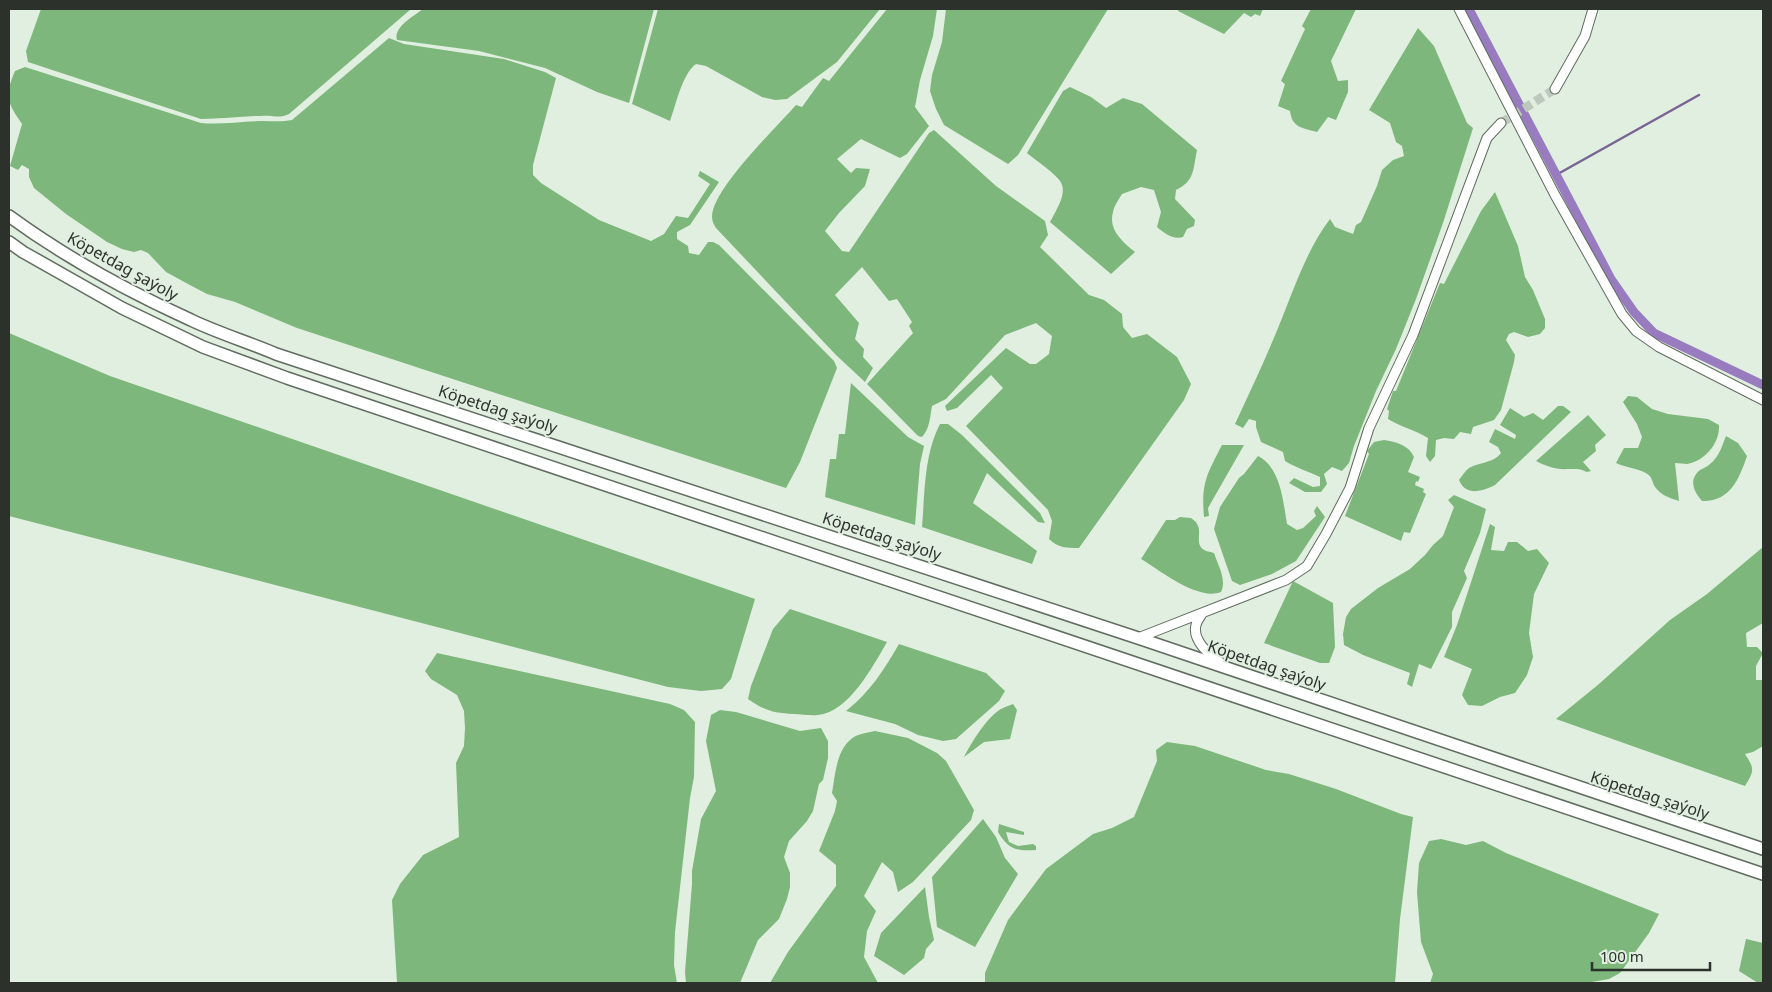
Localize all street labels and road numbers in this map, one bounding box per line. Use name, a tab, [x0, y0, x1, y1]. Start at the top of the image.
street label: Köpetdag şaýoly	[64, 226, 183, 306]
street label: Köpetdag şaýoly	[436, 379, 561, 439]
street label: Köpetdag şaýoly	[820, 506, 945, 566]
street label: Köpetdag şaýoly	[1205, 634, 1330, 696]
street label: Köpetdag şaýoly	[1588, 765, 1713, 825]

